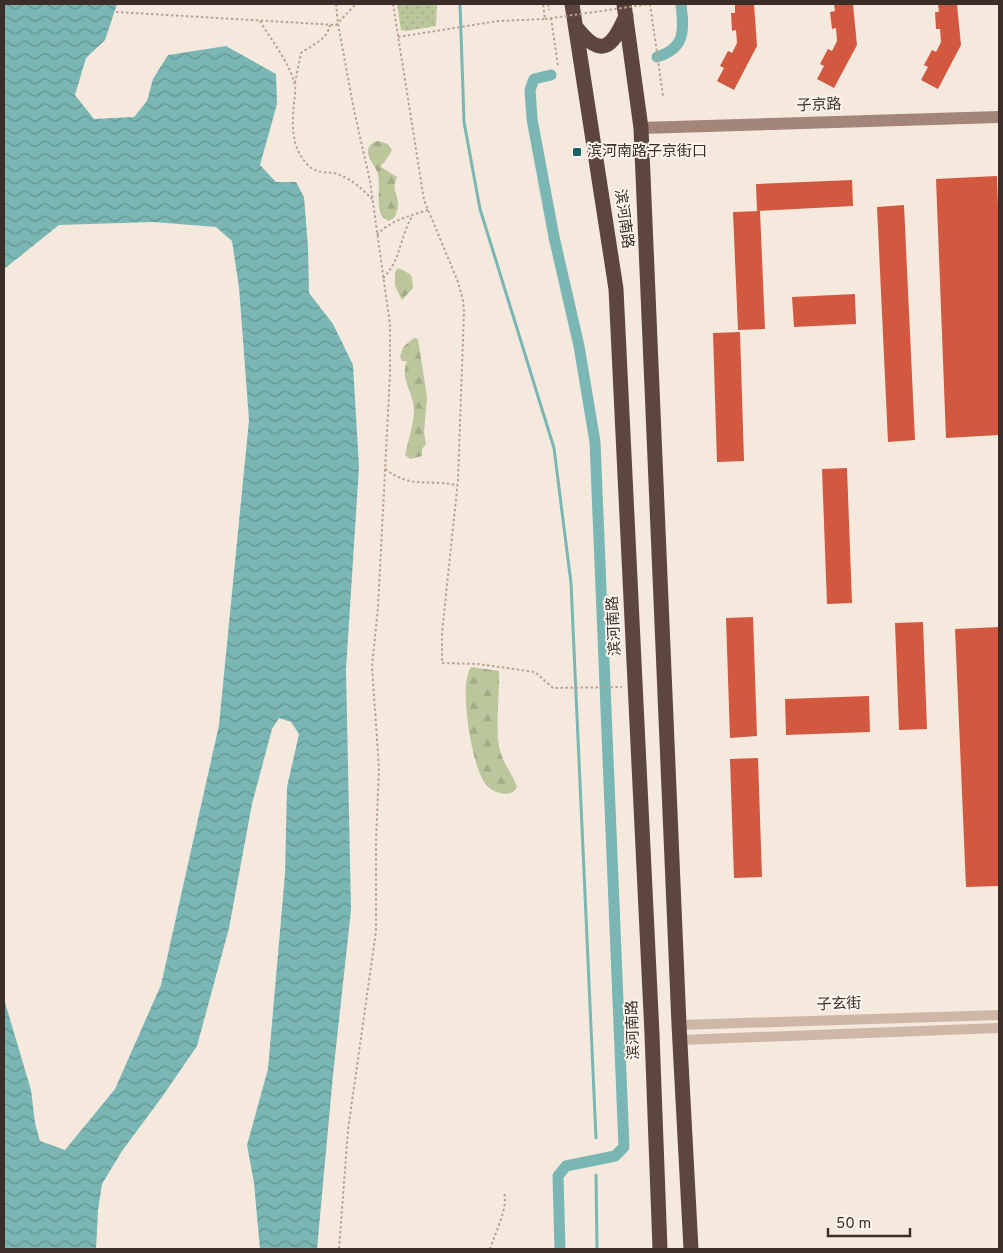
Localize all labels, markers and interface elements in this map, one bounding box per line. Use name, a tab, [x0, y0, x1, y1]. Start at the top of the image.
street label: 子京路	[796, 96, 842, 116]
place label: 滨河南路子京街口	[587, 143, 707, 162]
marker: 滨河南路子京街口	[571, 146, 583, 158]
street label: 滨河南路	[609, 188, 637, 250]
street label: 滨河南路	[604, 596, 626, 656]
street label: 子玄街	[816, 995, 862, 1015]
street label: 滨河南路	[623, 1000, 645, 1060]
scale bar	[828, 1206, 910, 1238]
text: 50 m	[836, 1215, 871, 1234]

